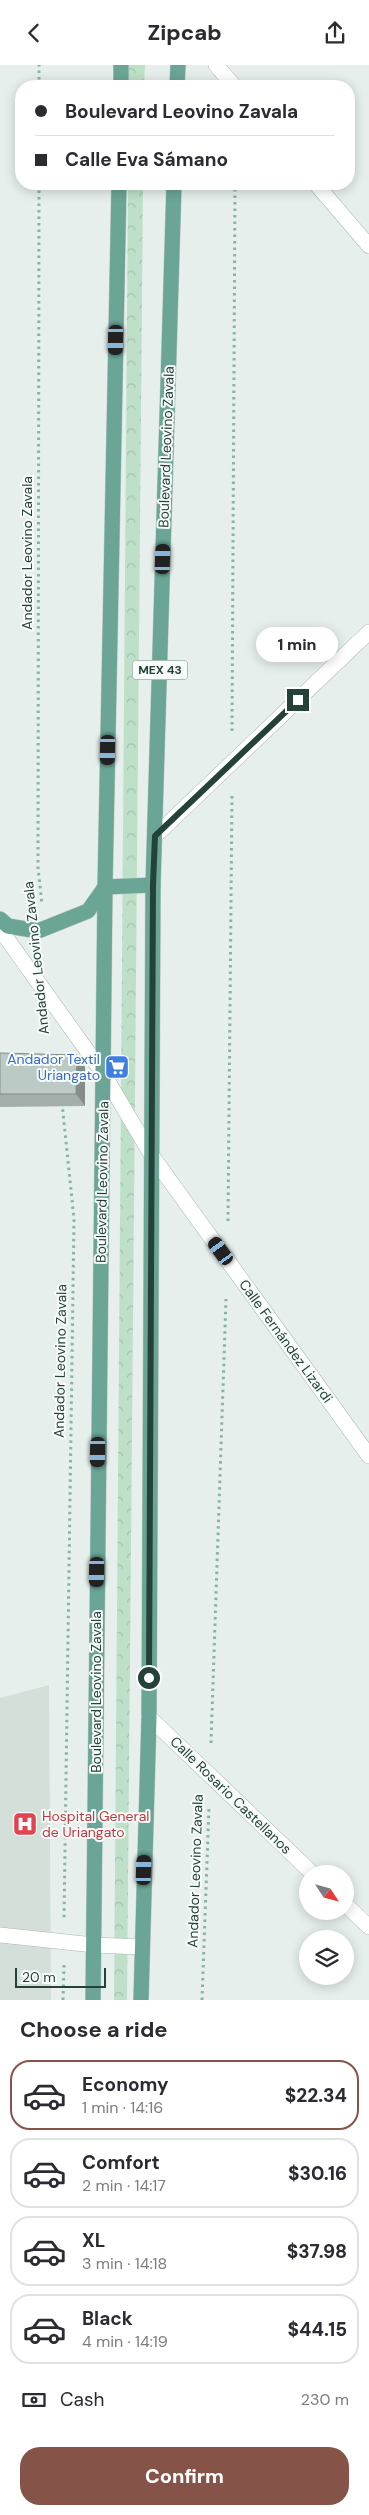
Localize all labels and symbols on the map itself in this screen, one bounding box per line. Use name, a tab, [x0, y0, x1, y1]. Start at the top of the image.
car	[108, 325, 123, 355]
street label: Boulevard Leovino Zavala	[154, 366, 178, 528]
street label: Andador Leovino Zavala	[18, 476, 36, 630]
car	[154, 544, 171, 574]
callout: 1 min	[257, 627, 339, 663]
road number: MEX 43	[132, 661, 188, 679]
route end	[287, 689, 309, 711]
car	[100, 735, 115, 765]
street label: Andador Leovino Zavala	[19, 881, 53, 1035]
place label: Andador Textil Uriangato	[7, 1050, 100, 1084]
supermarket icon: Andador Textil Uriangato	[104, 1054, 130, 1080]
street label: Boulevard Leovino Zavala	[92, 1101, 112, 1263]
car	[206, 1234, 235, 1268]
street label: Calle Fernández Lizardi	[235, 1276, 337, 1406]
street label: Andador Leovino Zavala	[50, 1284, 70, 1438]
car	[90, 1437, 105, 1467]
car	[89, 1557, 104, 1587]
street label: Boulevard Leovino Zavala	[87, 1611, 105, 1773]
route start	[138, 1667, 160, 1689]
street label: Calle Rosario Castellanos	[167, 1732, 295, 1858]
street label: Andador Leovino Zavala	[183, 1794, 207, 1948]
place label: Hospital General de Uriangato	[42, 1807, 149, 1841]
hospital icon: Hospital General de Uriangato	[12, 1811, 38, 1837]
car	[135, 1855, 152, 1885]
north arrow	[299, 1865, 354, 1920]
scale bar	[15, 1965, 106, 1988]

